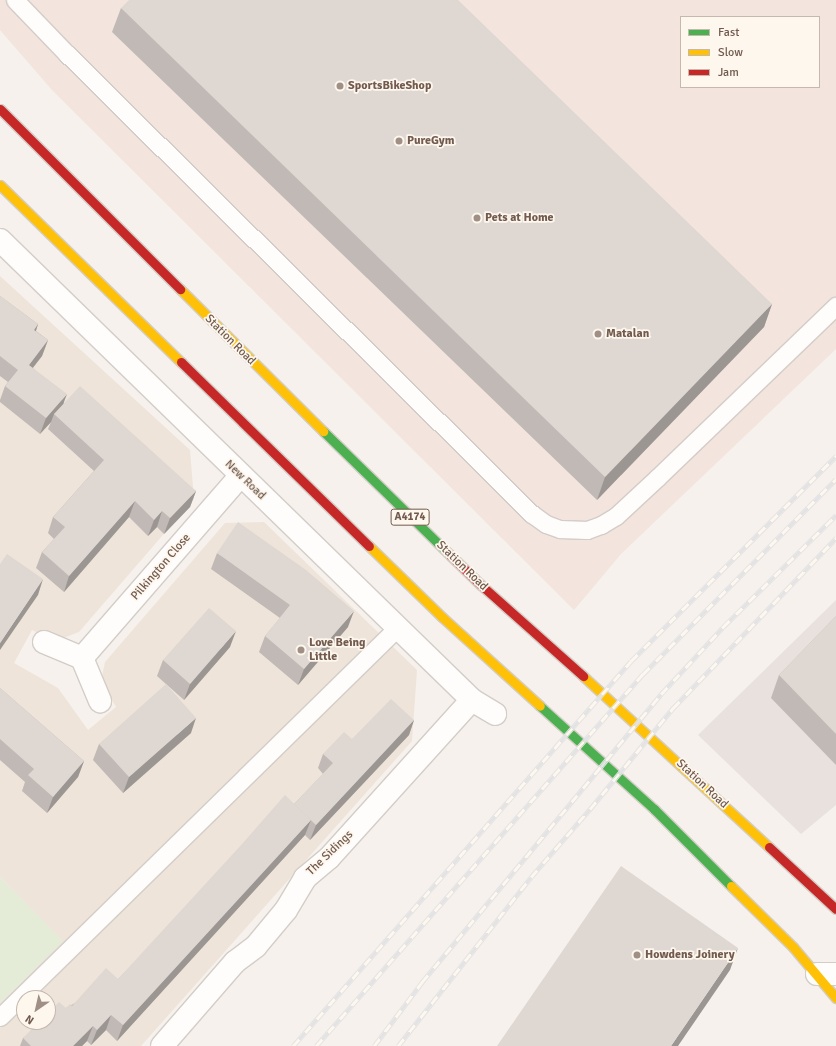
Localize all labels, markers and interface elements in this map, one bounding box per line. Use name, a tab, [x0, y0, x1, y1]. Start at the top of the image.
legend	[680, 16, 820, 88]
text: Fast	[718, 25, 739, 40]
text: Slow	[718, 45, 743, 60]
text: Jam	[718, 65, 739, 80]
place label: SportsBikeShop	[348, 79, 431, 93]
marker: SportsBikeShop	[335, 81, 345, 91]
place label: PureGym	[407, 134, 455, 148]
marker: PureGym	[394, 136, 404, 146]
place label: Pets at Home	[485, 211, 554, 225]
marker: Pets at Home	[472, 213, 482, 223]
street label: Station Road	[202, 312, 258, 368]
place label: Matalan	[606, 327, 649, 341]
marker: Matalan	[593, 329, 603, 339]
street label: New Road	[222, 457, 268, 503]
road number: A4174	[390, 508, 430, 526]
street label: Pilkington Close	[128, 531, 194, 603]
street label: Station Road	[433, 538, 491, 594]
place label: Love Being Little	[309, 636, 365, 664]
marker: Love Being Little	[296, 645, 306, 655]
street label: Station Road	[673, 756, 731, 812]
street label: The Sidings	[304, 827, 356, 879]
place label: Howdens Joinery	[645, 948, 735, 962]
marker: Howdens Joinery	[632, 950, 642, 960]
north arrow	[16, 990, 56, 1030]
text: N	[23, 1012, 36, 1027]

